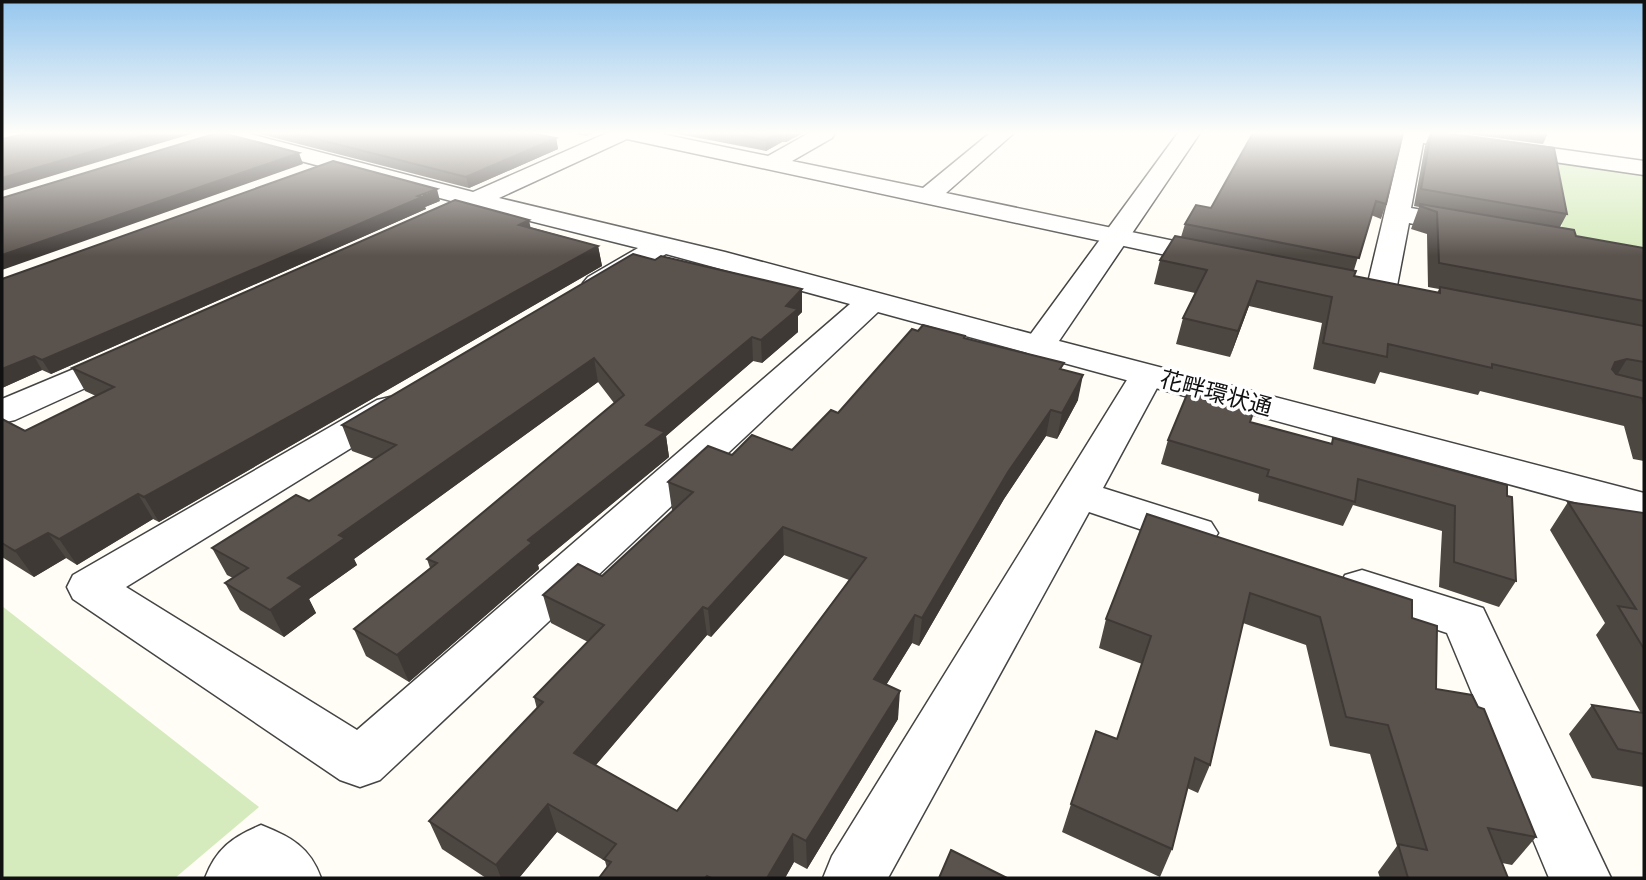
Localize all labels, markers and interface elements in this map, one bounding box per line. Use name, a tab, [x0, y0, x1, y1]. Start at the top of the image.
street label: 花畔環状通	[1156, 363, 1276, 423]

